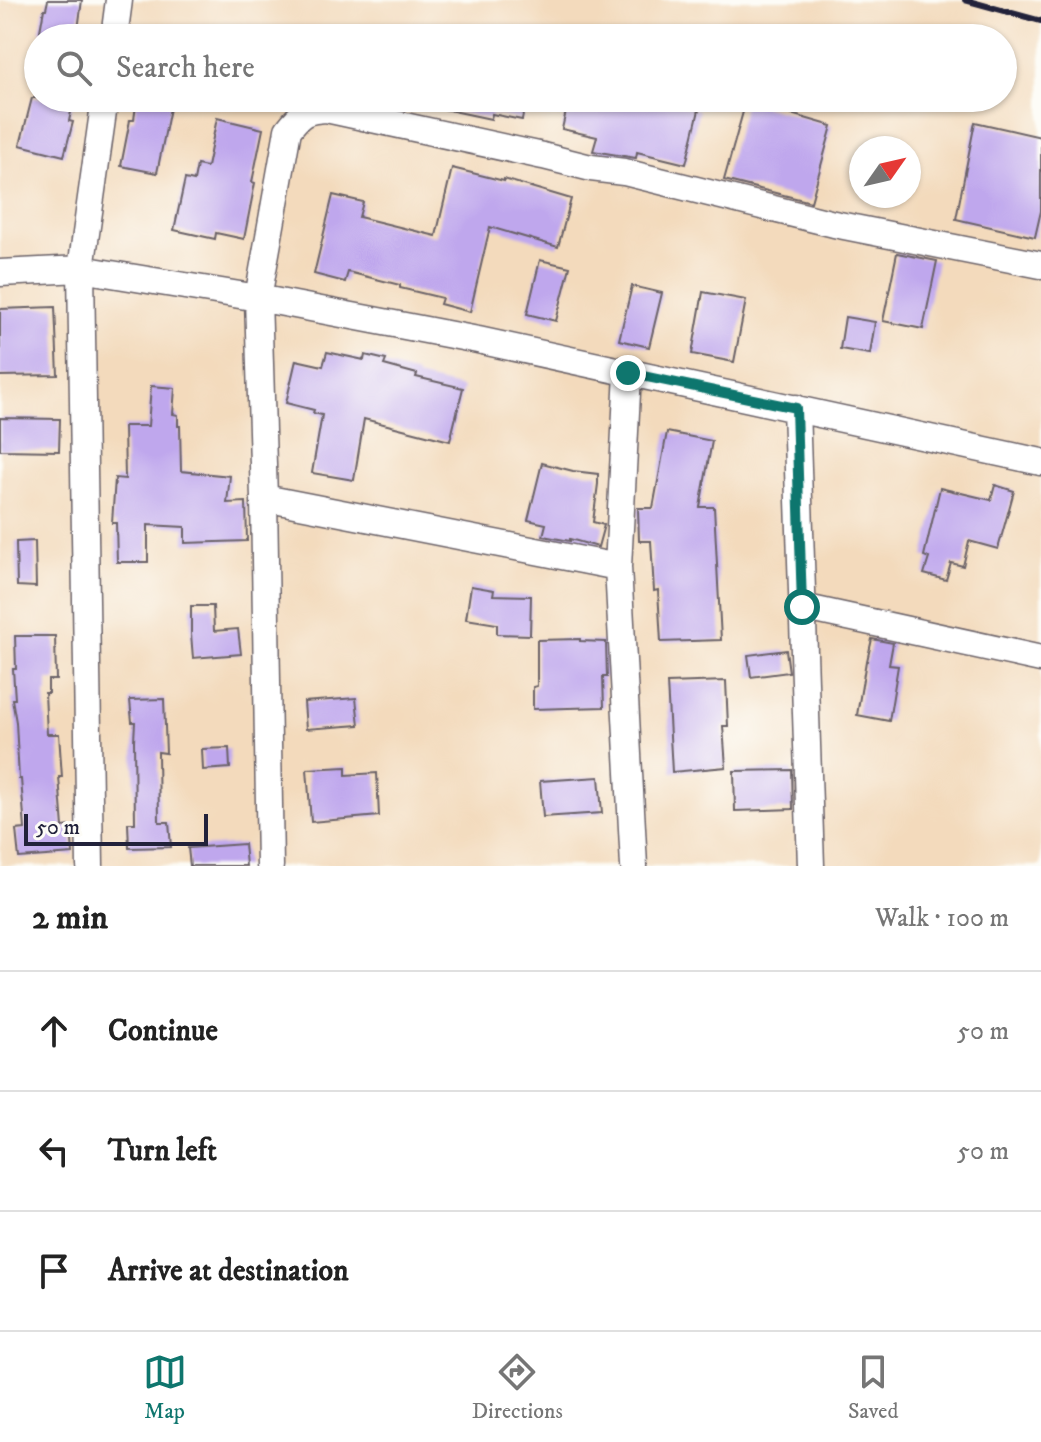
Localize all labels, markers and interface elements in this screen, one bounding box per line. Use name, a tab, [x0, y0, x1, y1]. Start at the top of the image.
search box	[24, 24, 1017, 112]
icon: search	[52, 46, 96, 90]
text: Search here	[116, 50, 255, 87]
north arrow	[849, 136, 921, 208]
route end	[610, 355, 646, 391]
route start	[784, 589, 820, 625]
scale bar	[24, 810, 208, 846]
text: 50 m	[36, 814, 80, 841]
text: 2 min	[32, 897, 108, 939]
text: Walk · 100 m	[875, 902, 1009, 935]
icon: ahead	[32, 1009, 76, 1053]
text: Continue	[108, 1013, 218, 1050]
text: 50 m	[957, 1015, 1009, 1048]
icon: left	[32, 1129, 76, 1173]
text: Turn left	[108, 1133, 217, 1170]
text: 50 m	[957, 1135, 1009, 1168]
icon: arrive	[32, 1249, 76, 1293]
text: Arrive at destination	[108, 1253, 349, 1290]
tab: Map	[143, 1350, 187, 1425]
tab: Directions	[472, 1350, 563, 1425]
tab: Saved	[848, 1350, 898, 1425]

